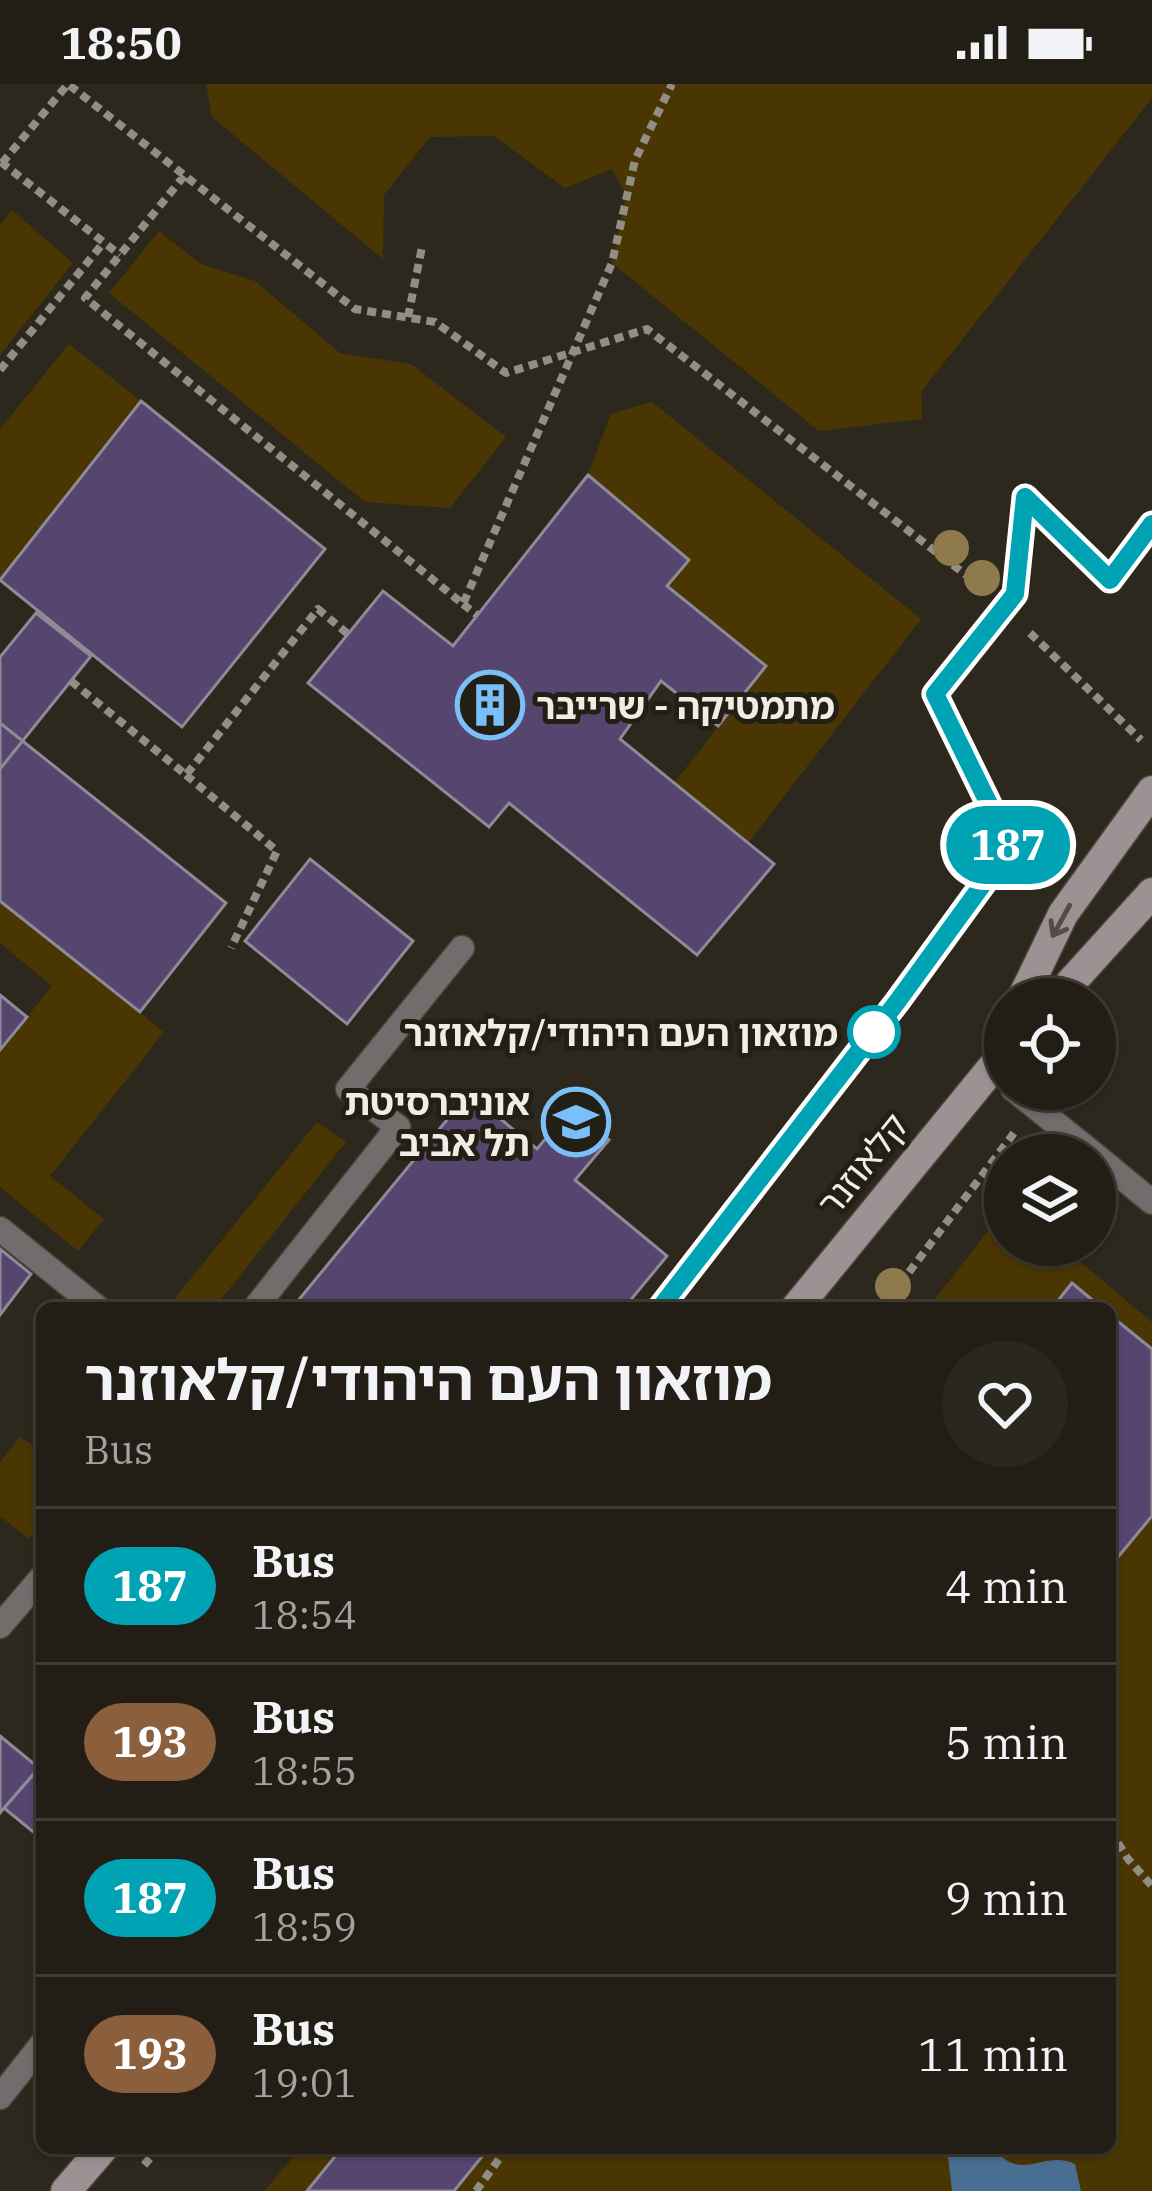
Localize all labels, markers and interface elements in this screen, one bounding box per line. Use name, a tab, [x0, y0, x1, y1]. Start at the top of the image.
text: 18:50	[60, 13, 182, 71]
building icon: מתמטיקה - שרייבר	[455, 670, 525, 740]
place label: מתמטיקה - שרייבר	[536, 682, 835, 729]
line badge: 187	[939, 806, 1077, 884]
text: 187	[970, 817, 1046, 872]
one-way arrow	[1049, 903, 1072, 938]
map controls	[984, 978, 1116, 1266]
button: locate	[984, 978, 1116, 1110]
marker: מוזאון העם היהודי/קלאוזנר	[849, 1007, 899, 1057]
place label: מוזאון העם היהודי/קלאוזנר	[403, 1009, 838, 1056]
place label: אוניברסיטת תל אביב	[344, 1078, 530, 1166]
school or university icon: אוניברסיטת תל אביב	[541, 1087, 611, 1157]
street label: קלאוזנר	[806, 1103, 918, 1225]
button: layers	[984, 1134, 1116, 1266]
button: heart	[942, 1341, 1068, 1467]
text: מוזאון העם היהודי/קלאוזנר	[84, 1342, 772, 1416]
text: Bus	[84, 1424, 153, 1475]
text: Bus	[252, 1531, 335, 1589]
text: 4 min	[945, 1557, 1068, 1615]
text: 187	[112, 1558, 188, 1613]
text: 18:54	[252, 1589, 357, 1640]
text: Bus	[252, 1687, 335, 1745]
text: 5 min	[945, 1713, 1068, 1771]
text: 193	[112, 1714, 188, 1769]
text: 18:55	[252, 1745, 357, 1796]
text: Bus	[252, 1843, 335, 1901]
text: 9 min	[945, 1869, 1068, 1927]
text: 187	[112, 1870, 188, 1925]
text: 18:59	[252, 1901, 357, 1952]
text: Bus	[252, 1999, 335, 2057]
text: 11 min	[918, 2025, 1068, 2083]
text: 193	[112, 2026, 188, 2081]
text: 19:01	[252, 2057, 357, 2108]

